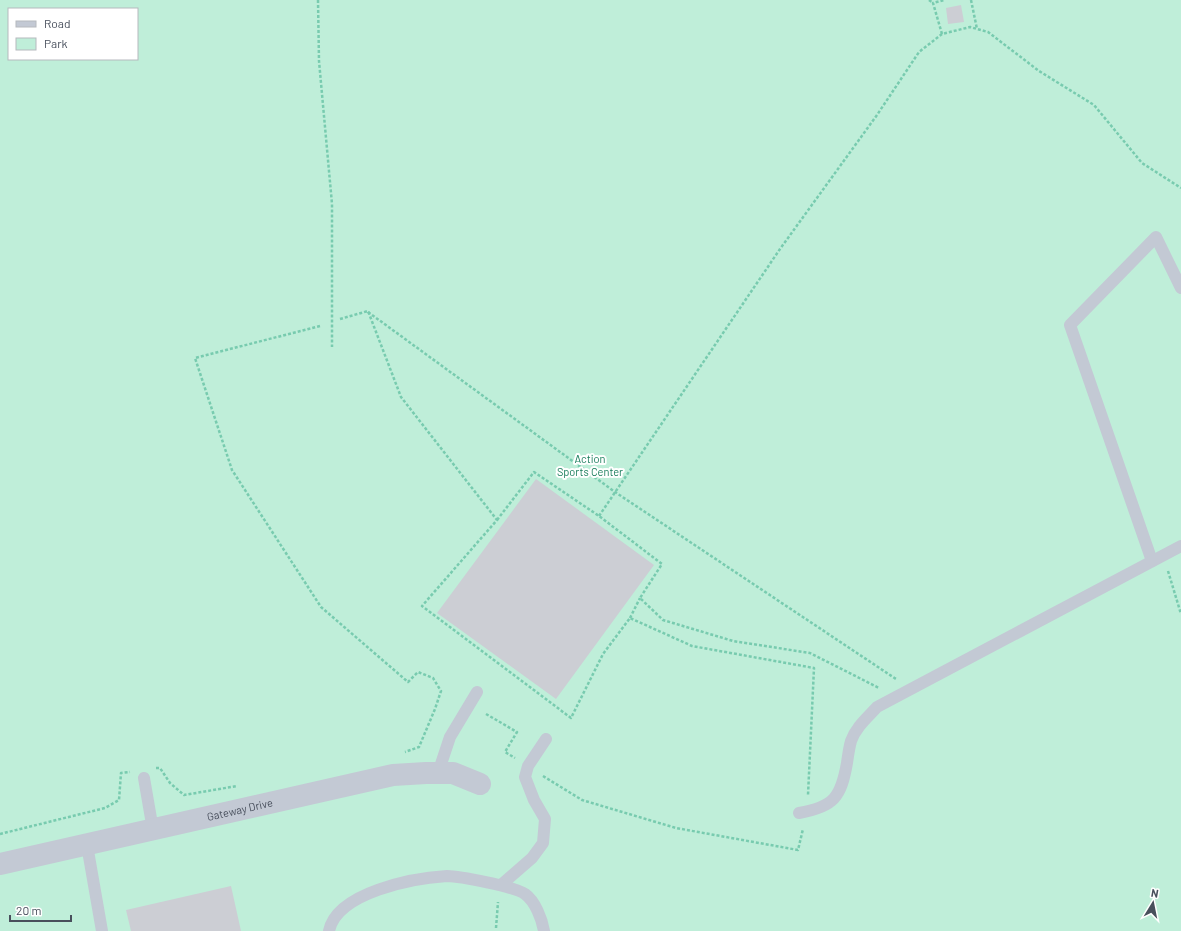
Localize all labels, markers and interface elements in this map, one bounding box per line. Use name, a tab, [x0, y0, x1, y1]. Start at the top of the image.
legend	[8, 8, 138, 60]
text: Road	[44, 16, 71, 30]
text: Park	[44, 36, 68, 50]
park label: Action Sports Center	[557, 452, 623, 478]
street label: Gateway Drive	[206, 795, 274, 823]
north arrow	[1133, 883, 1173, 923]
text: N	[1150, 886, 1160, 900]
scale bar	[10, 897, 71, 923]
text: 20 m	[16, 903, 42, 917]

